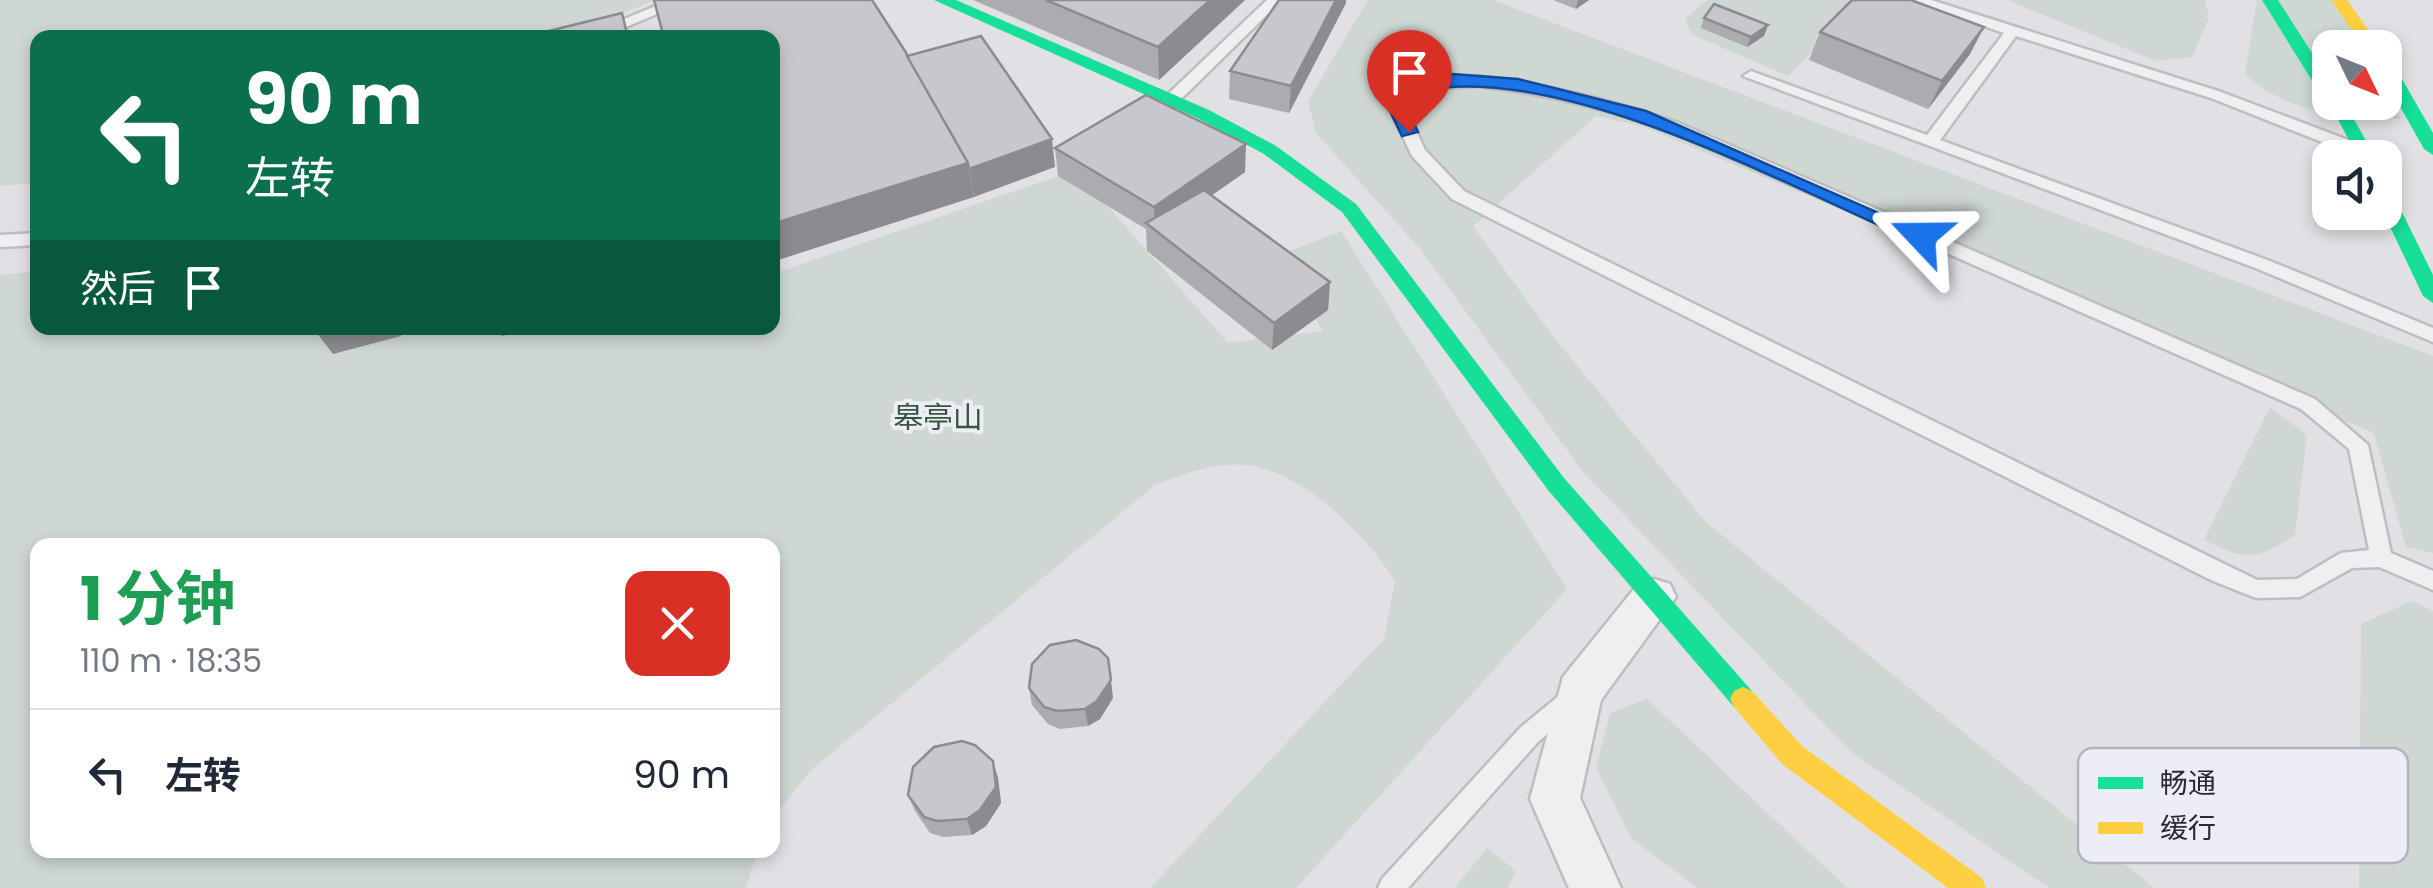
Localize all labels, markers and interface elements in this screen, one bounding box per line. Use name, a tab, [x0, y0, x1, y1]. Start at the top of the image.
pin	[1367, 30, 1452, 133]
north arrow	[2312, 30, 2402, 120]
map controls	[2312, 30, 2402, 230]
icon: arrive	[1382, 45, 1437, 100]
text: 90 m	[245, 50, 423, 149]
icon: left	[80, 70, 210, 200]
button: sound	[2312, 140, 2402, 230]
text: 左转	[245, 147, 335, 210]
position arrow	[1869, 184, 1973, 288]
icon: arrive	[176, 260, 231, 315]
text: 然后	[80, 262, 156, 315]
park label: 皋亭山	[893, 396, 983, 439]
text: 1 分钟	[80, 557, 235, 641]
button: close	[625, 571, 730, 676]
text: 110 m · 18:35	[80, 638, 262, 683]
icon: left	[80, 747, 135, 802]
text: 90 m	[633, 748, 730, 801]
legend	[2078, 748, 2408, 863]
text: 左转	[165, 749, 241, 802]
text: 畅通	[2160, 764, 2216, 803]
text: 缓行	[2160, 809, 2216, 848]

